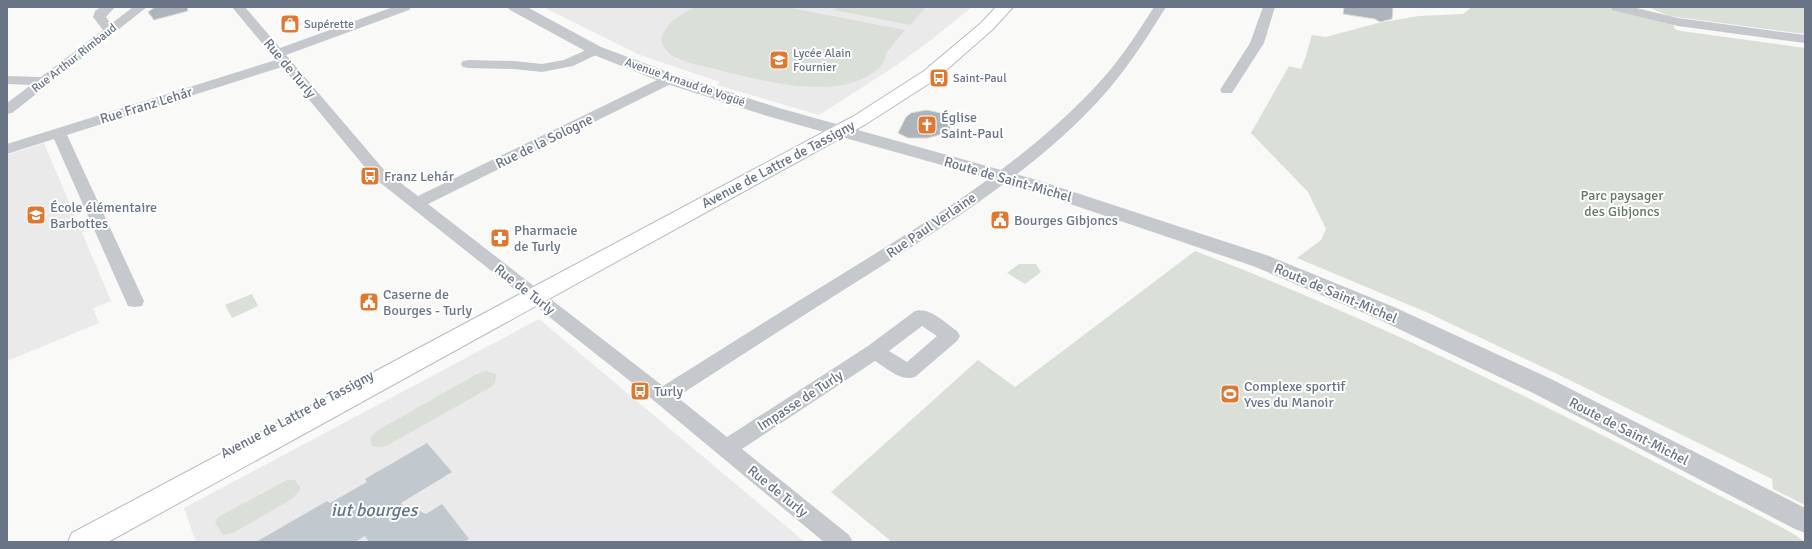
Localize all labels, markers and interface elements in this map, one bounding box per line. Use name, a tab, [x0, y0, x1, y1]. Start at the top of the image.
shop icon: Supérette	[279, 13, 301, 35]
place label: Supérette	[304, 17, 354, 32]
street label: Rue Arthur Rimbaud	[29, 21, 120, 96]
street label: Rue de Turly	[260, 35, 320, 102]
place label: Lycée Alain Fournier	[793, 46, 851, 75]
school or university icon: Lycée Alain Fournier	[768, 49, 790, 71]
street label: Avenue Arnaud de Vogüé	[623, 55, 747, 110]
bus stop icon: Saint-Paul	[928, 67, 950, 89]
place label: Saint-Paul	[953, 71, 1007, 86]
street label: Rue Franz Lehár	[98, 83, 195, 128]
place label: Église Saint-Paul	[941, 109, 1004, 142]
street label: Rue de la Sologne	[493, 111, 596, 172]
church icon: Église Saint-Paul	[916, 114, 938, 136]
street label: Avenue de Lattre de Tassigny	[699, 117, 858, 212]
street label: Route de Saint-Michel	[942, 153, 1074, 206]
bus stop icon: Franz Lehár	[359, 165, 381, 187]
place label: Franz Lehár	[384, 168, 455, 185]
park label: Parc paysager des Gibjoncs	[1581, 187, 1664, 220]
street label: Rue Paul Verlaine	[883, 189, 979, 262]
place label: École élémentaire Barbottes	[50, 199, 157, 232]
school or university icon: École élémentaire Barbottes	[25, 204, 47, 226]
public building icon: Bourges Gibjoncs	[989, 209, 1011, 231]
place label: Bourges Gibjoncs	[1014, 212, 1118, 229]
place label: Pharmacie de Turly	[514, 222, 578, 255]
pharmacy icon: Pharmacie de Turly	[489, 227, 511, 249]
street label: Rue de Turly	[491, 260, 559, 319]
street label: Route de Saint-Michel	[1272, 260, 1400, 327]
place label: Caserne de Bourges - Turly	[383, 286, 472, 319]
public building icon: Caserne de Bourges - Turly	[358, 291, 380, 313]
street label: Impasse de Turly	[754, 366, 847, 434]
street label: Avenue de Lattre de Tassigny	[218, 367, 377, 462]
place label: Complexe sportif Yves du Manoir	[1244, 378, 1346, 411]
bus stop icon: Turly	[629, 380, 651, 402]
place label: Turly	[654, 383, 683, 400]
sports icon: Complexe sportif Yves du Manoir	[1219, 383, 1241, 405]
street label: Route de Saint-Michel	[1566, 394, 1691, 469]
street label: Rue de Turly	[744, 462, 811, 521]
water label: iut bourges	[331, 499, 419, 521]

